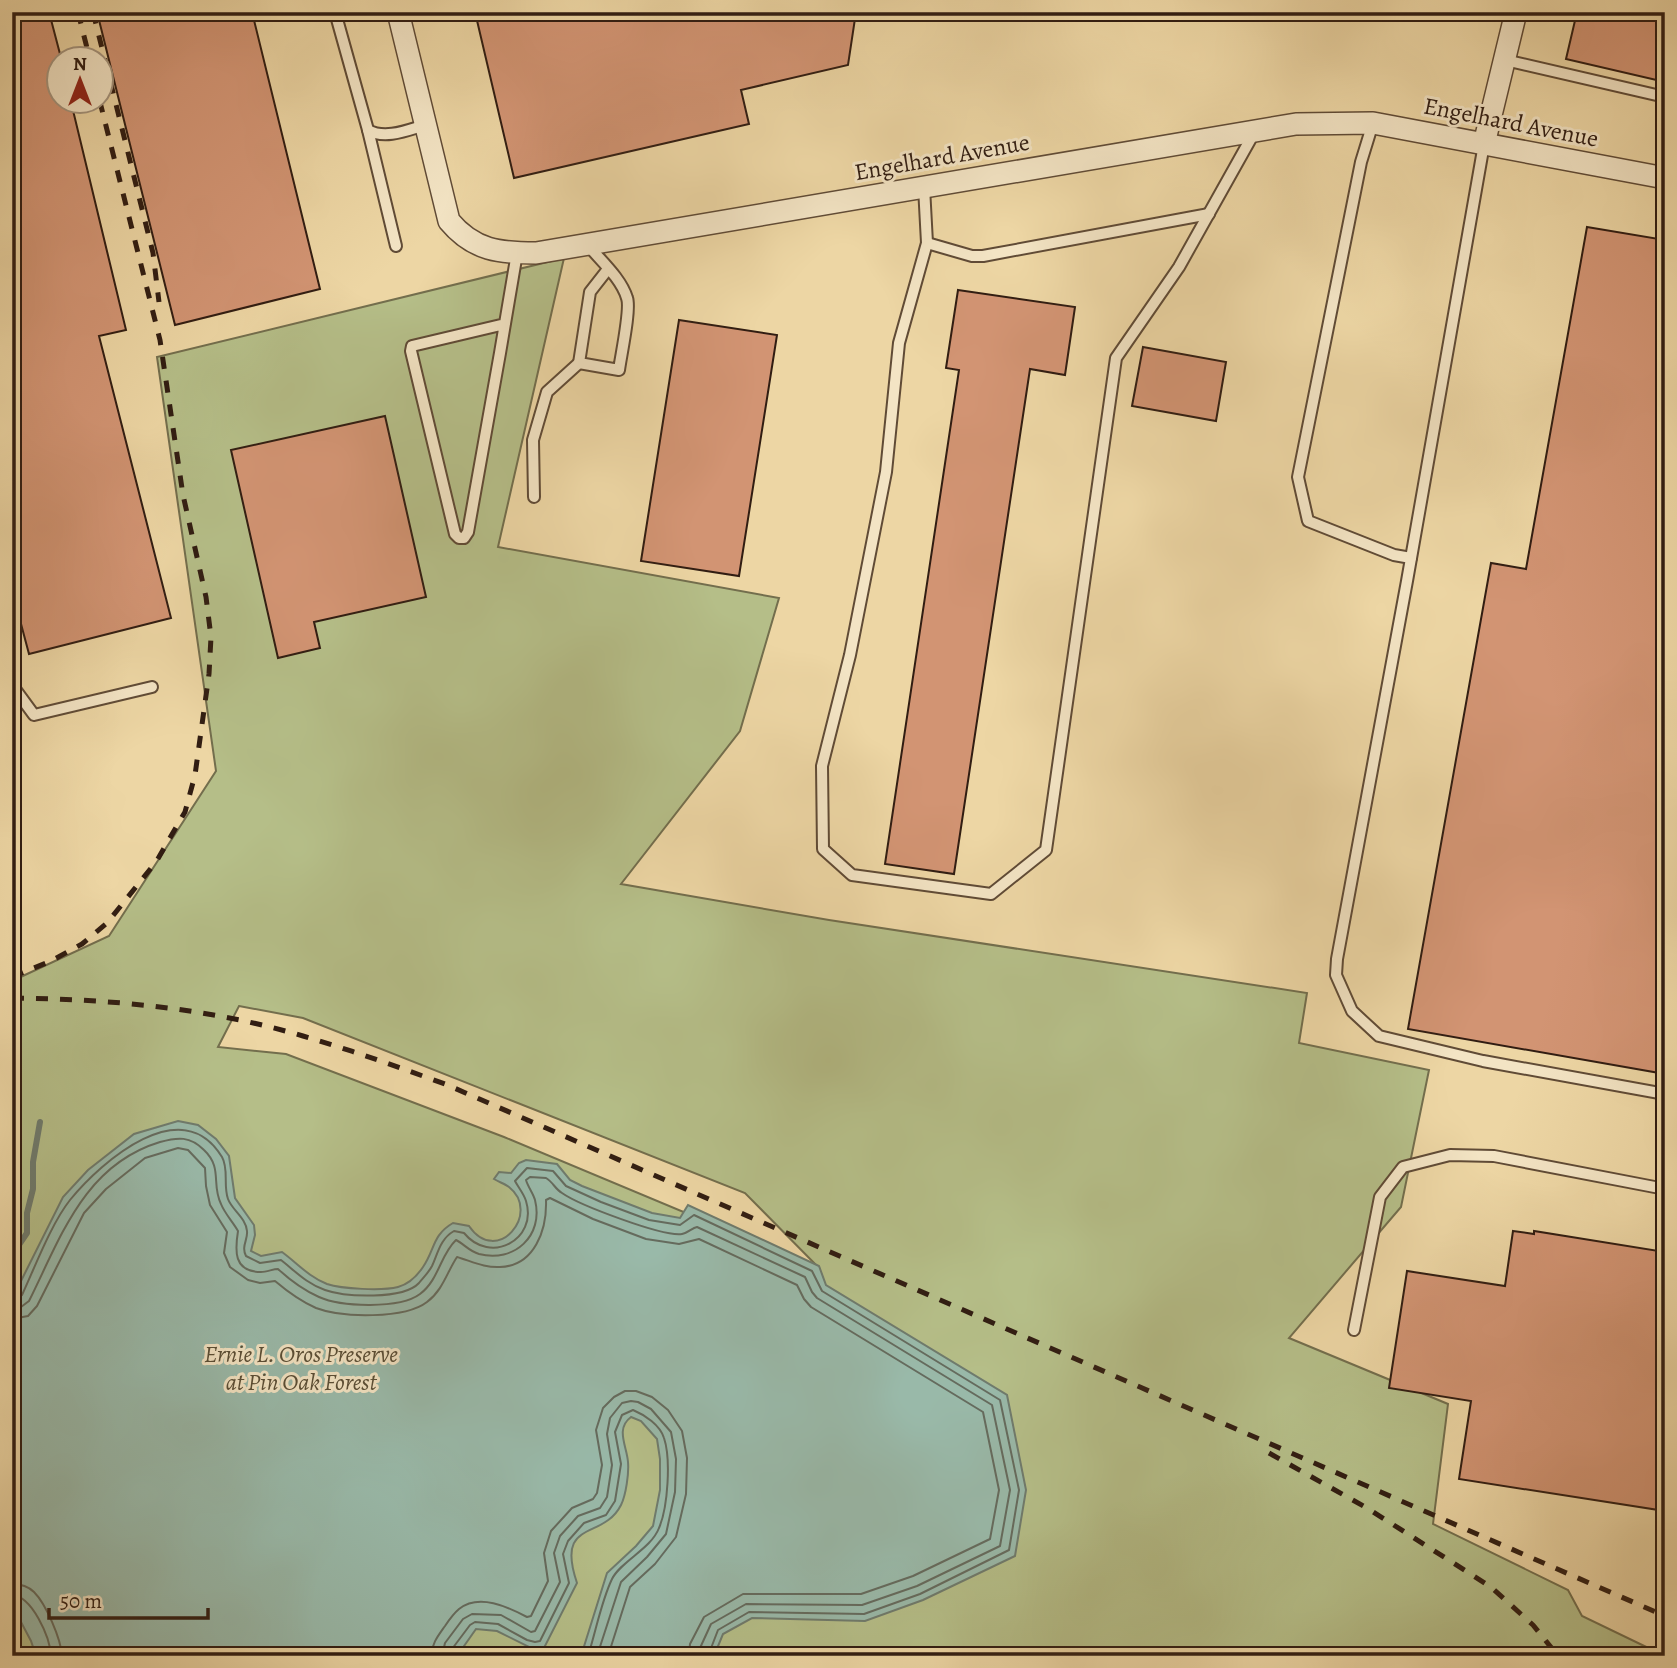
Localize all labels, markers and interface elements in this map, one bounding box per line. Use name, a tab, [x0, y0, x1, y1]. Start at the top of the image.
north arrow	[46, 46, 116, 116]
text: N	[73, 51, 87, 77]
street label: Engelhard Avenue	[1421, 89, 1601, 155]
street label: Engelhard Avenue	[852, 126, 1032, 188]
park label: Ernie L. Oros Preserve at Pin Oak Forest	[204, 1338, 398, 1398]
scale bar	[49, 1577, 208, 1621]
text: 50 m	[60, 1587, 102, 1615]

